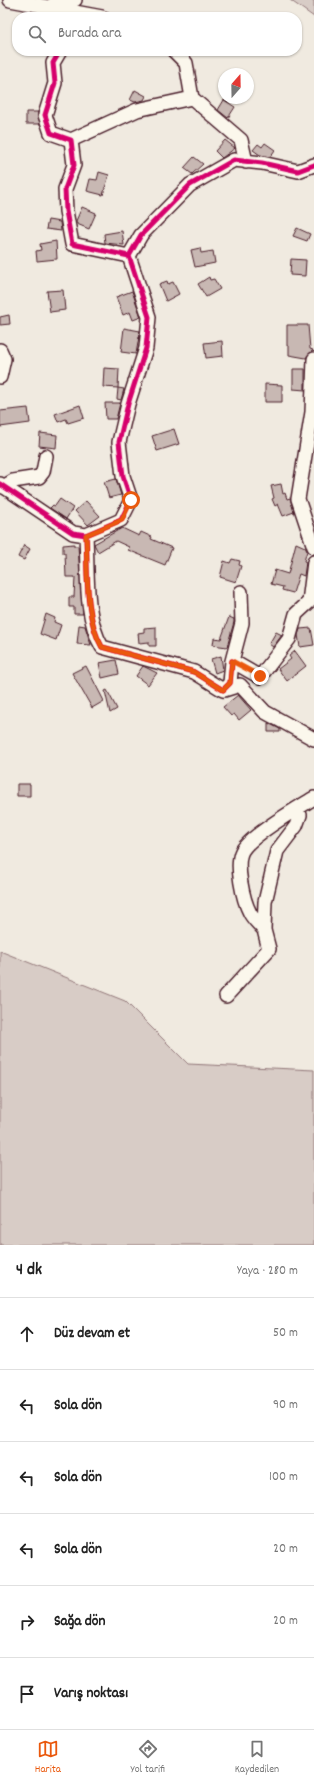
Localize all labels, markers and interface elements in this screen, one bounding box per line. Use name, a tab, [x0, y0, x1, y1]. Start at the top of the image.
search box	[12, 12, 302, 56]
icon: search	[26, 23, 48, 45]
text: Burada ara	[58, 23, 121, 45]
north arrow	[218, 68, 254, 104]
route start	[122, 491, 140, 509]
route end	[251, 667, 269, 685]
text: 4 dk	[16, 1259, 42, 1283]
text: Yaya · 280 m	[237, 1262, 298, 1281]
icon: ahead	[16, 1323, 38, 1345]
text: Düz devam et	[54, 1323, 130, 1345]
text: 50 m	[273, 1324, 298, 1343]
icon: left	[16, 1395, 38, 1417]
text: Sola dön	[54, 1395, 102, 1417]
text: 90 m	[273, 1396, 298, 1415]
icon: left	[16, 1467, 38, 1489]
text: Sola dön	[54, 1467, 102, 1489]
text: 100 m	[269, 1468, 298, 1487]
icon: left	[16, 1539, 38, 1561]
text: Sola dön	[54, 1539, 102, 1561]
text: 20 m	[273, 1540, 298, 1559]
icon: right	[16, 1611, 38, 1633]
text: Sağa dön	[54, 1611, 105, 1633]
text: 20 m	[273, 1612, 298, 1631]
icon: arrive	[16, 1683, 38, 1705]
text: Varış noktası	[54, 1683, 128, 1705]
tab: Harita	[35, 1738, 61, 1778]
tab: Yol tarifi	[131, 1738, 165, 1778]
tab: Kaydedilen	[235, 1738, 279, 1778]

